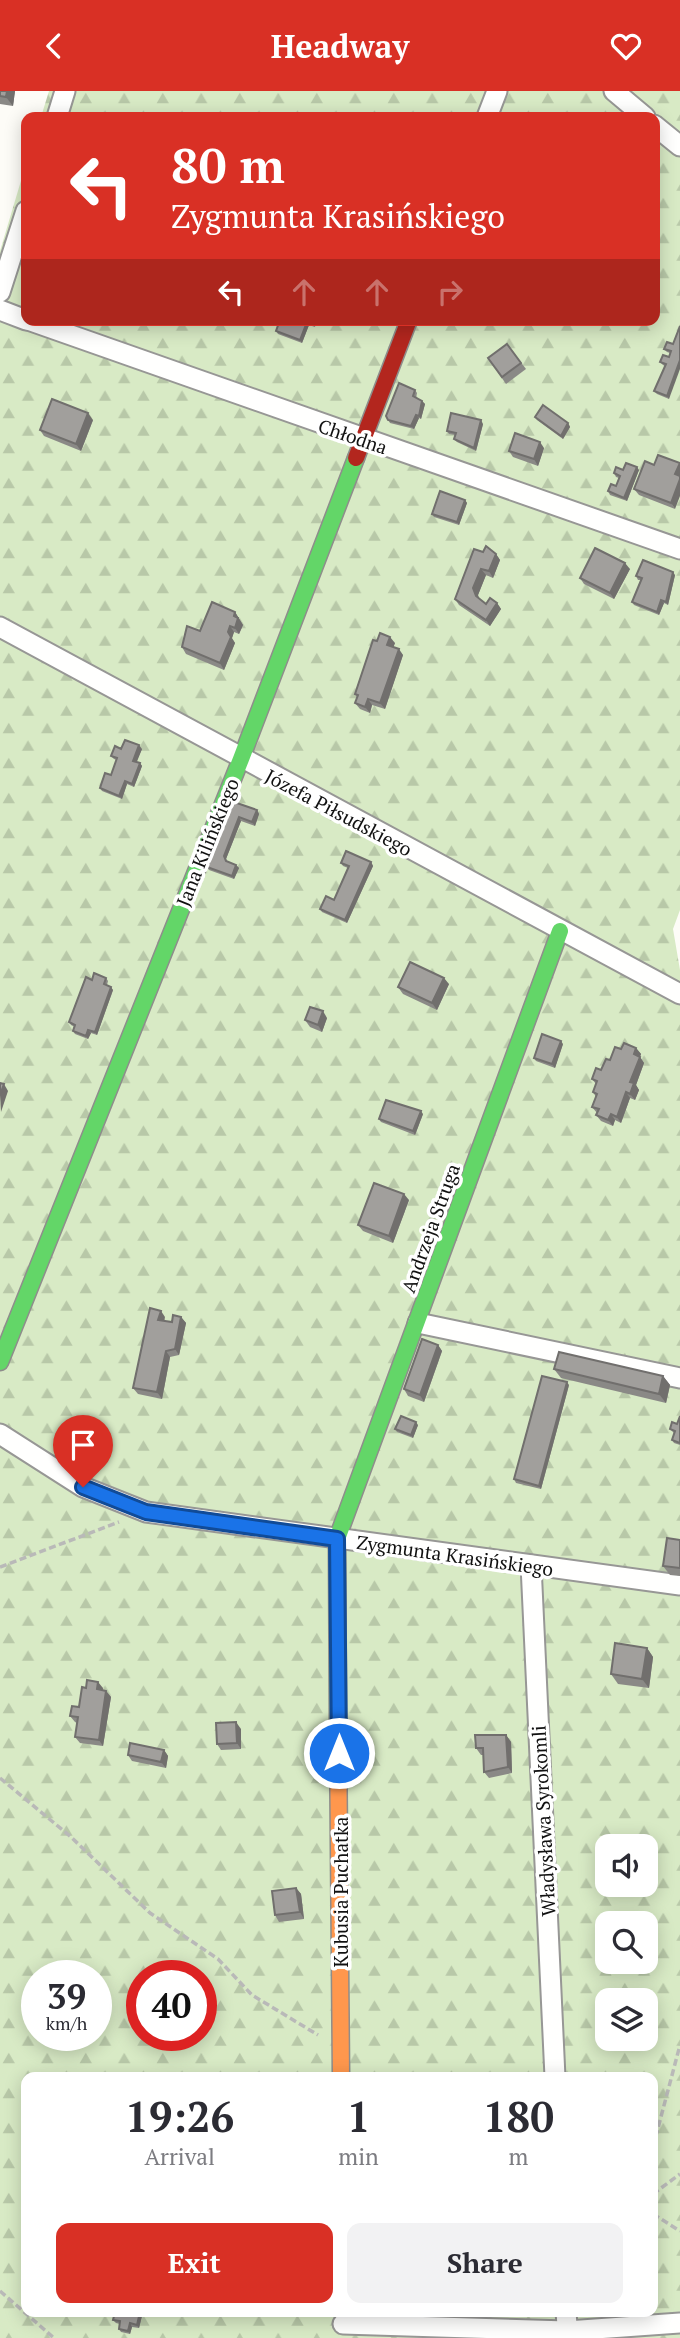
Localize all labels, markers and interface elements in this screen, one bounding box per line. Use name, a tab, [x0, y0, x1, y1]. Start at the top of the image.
text: Headway	[271, 25, 409, 67]
icon: back	[35, 27, 73, 65]
icon: heart	[607, 27, 645, 65]
text: 80 m	[171, 132, 285, 197]
icon: left	[56, 140, 147, 231]
text: Zygmunta Krasińskiego	[171, 195, 505, 237]
icon: left	[212, 273, 250, 311]
icon: ahead	[285, 273, 323, 311]
icon: ahead	[358, 273, 396, 311]
icon: right	[431, 273, 469, 311]
street label: Chłodna	[315, 413, 391, 460]
street label: Józefa Piłsudskiego	[261, 763, 417, 861]
street label: Jana Kilińskiego	[170, 774, 244, 910]
street label: Andrzeja Struga	[395, 1160, 465, 1296]
pin	[53, 1415, 113, 1487]
icon: arrive	[64, 1426, 102, 1464]
street label: Zygmunta Krasińskiego	[355, 1529, 555, 1581]
position arrow	[302, 1716, 376, 1790]
street label: Władysława Syrokomli	[526, 1725, 560, 1917]
street label: Kubusia Puchatka	[328, 1816, 353, 1967]
map controls	[595, 1834, 658, 2051]
button: sound	[595, 1834, 658, 1897]
button: search	[595, 1911, 658, 1974]
speed limit sign: 40	[126, 1960, 217, 2051]
text: 39	[47, 1973, 86, 2019]
button: layers	[595, 1988, 658, 2051]
text: km/h	[46, 2011, 87, 2035]
text: 19:26	[125, 2088, 234, 2144]
text: 1	[347, 2088, 370, 2144]
text: 180	[483, 2088, 554, 2144]
text: Arrival	[144, 2141, 215, 2172]
text: min	[338, 2141, 379, 2172]
text: m	[508, 2141, 528, 2172]
button: Exit	[56, 2223, 333, 2303]
button: Share	[347, 2223, 623, 2303]

